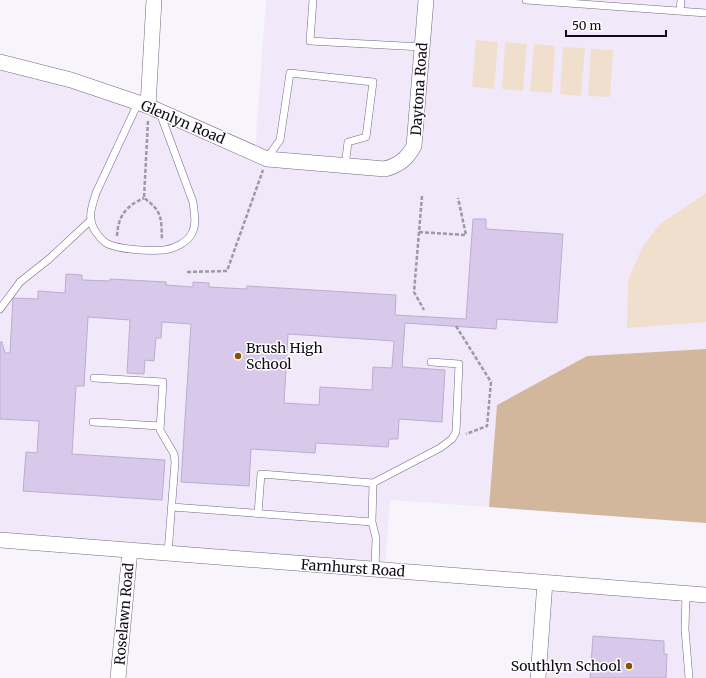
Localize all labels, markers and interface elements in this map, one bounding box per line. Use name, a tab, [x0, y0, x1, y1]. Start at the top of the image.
scale bar	[566, 12, 666, 38]
text: 50 m	[572, 18, 601, 33]
street label: Daytona Road	[407, 41, 431, 136]
street label: Glenlyn Road	[138, 96, 228, 148]
place label: Brush High School	[246, 339, 323, 373]
marker: Brush High School	[233, 351, 243, 361]
street label: Farnhurst Road	[300, 555, 406, 581]
street label: Roselawn Road	[111, 562, 137, 666]
place label: Southlyn School	[511, 657, 622, 675]
marker: Southlyn School	[624, 661, 634, 671]

